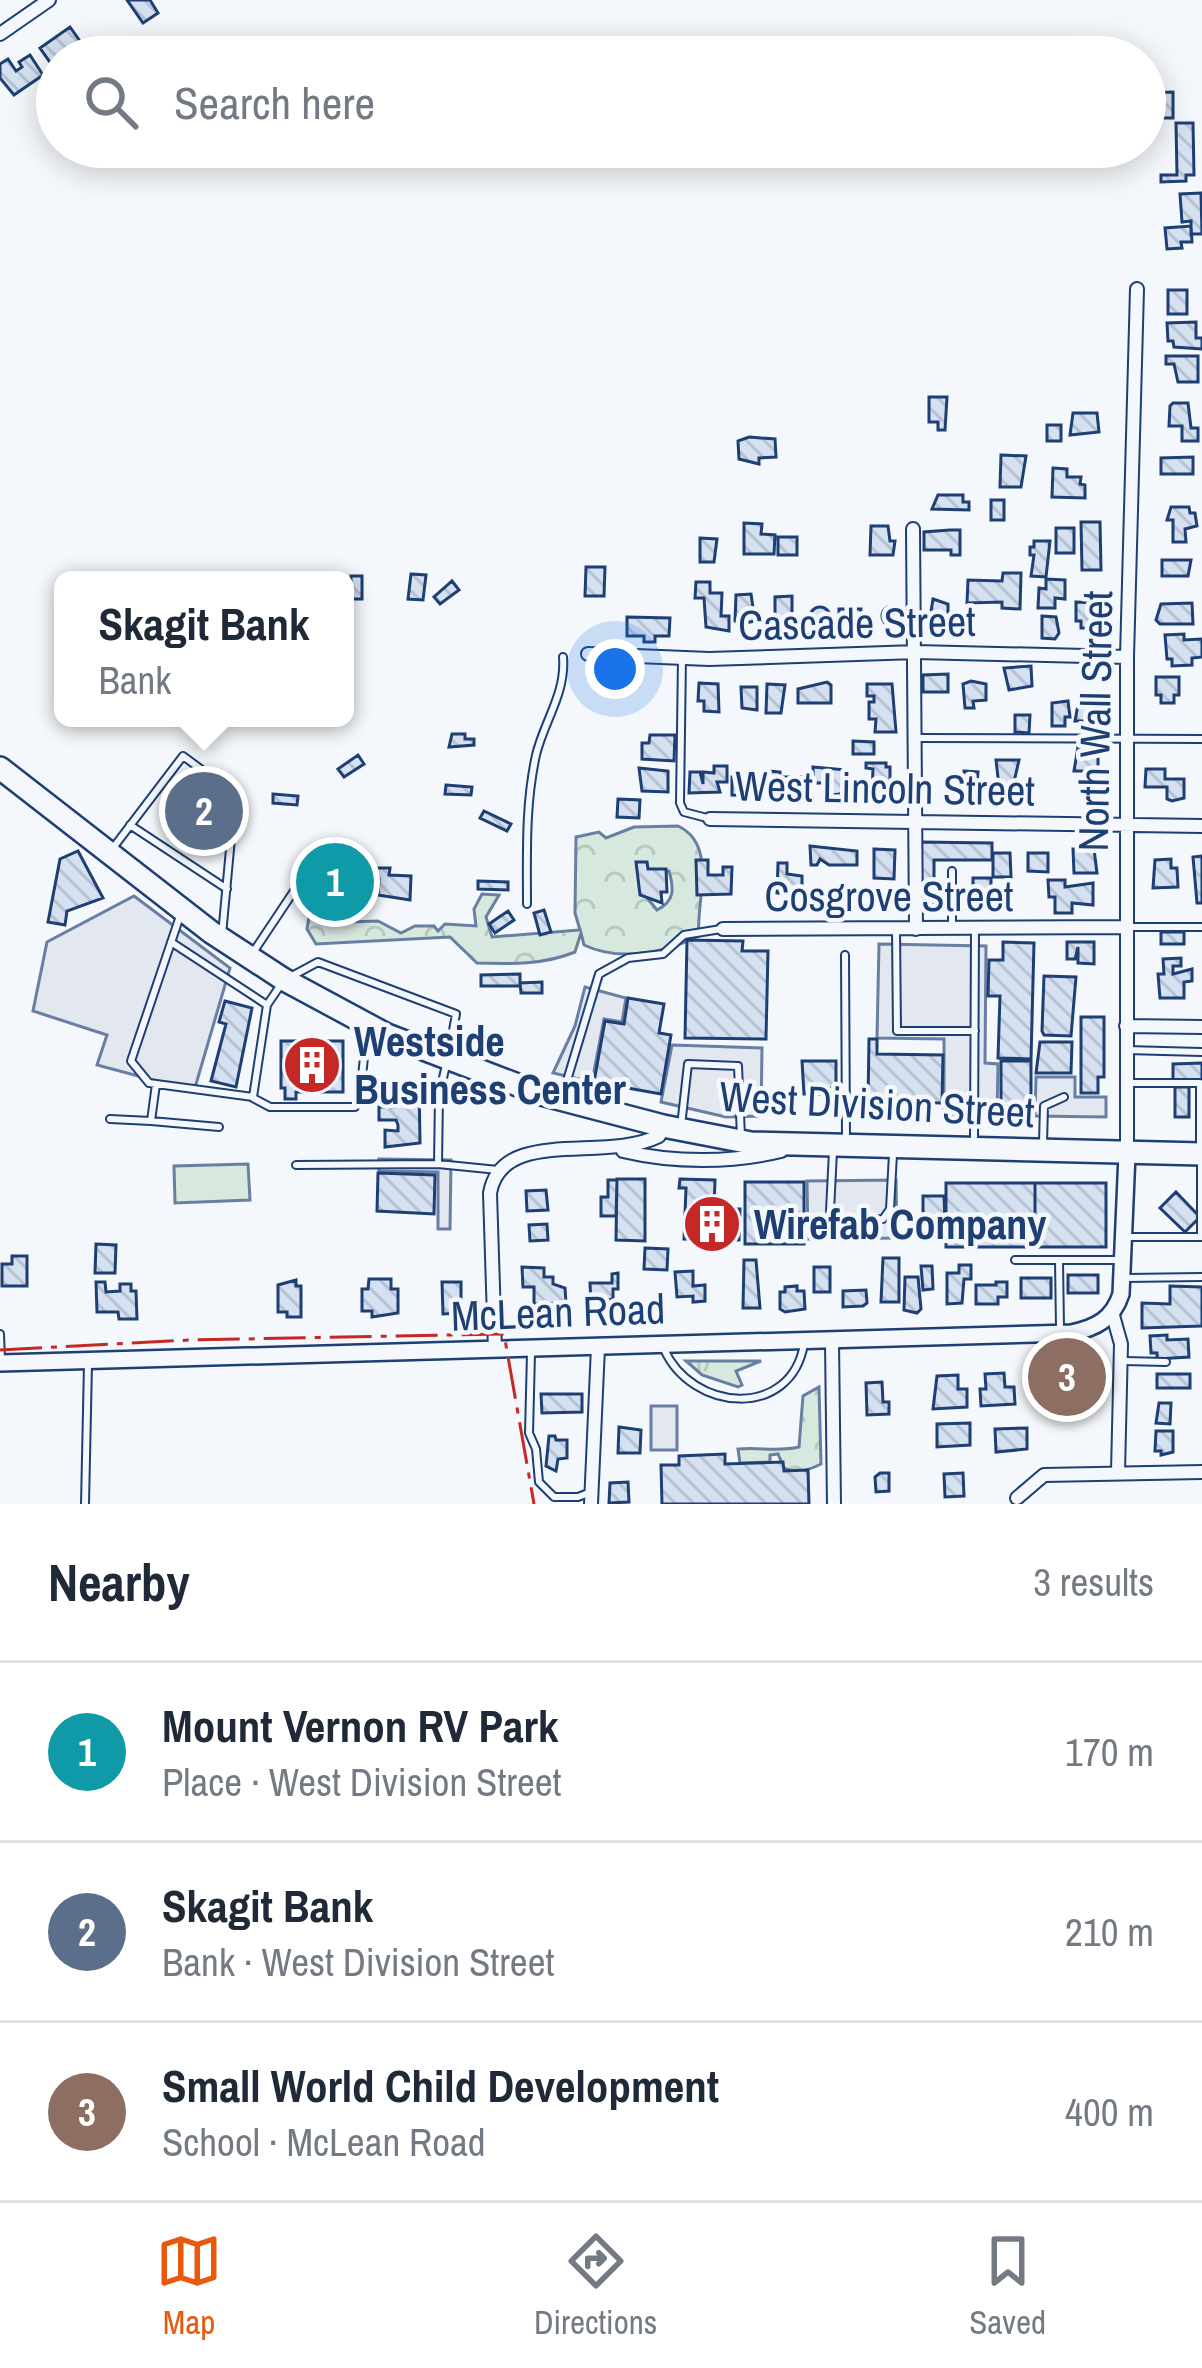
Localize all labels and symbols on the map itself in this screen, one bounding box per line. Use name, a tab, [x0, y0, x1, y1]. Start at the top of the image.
street label: North Wall Street	[1065, 590, 1125, 852]
street label: Cascade Street	[738, 593, 976, 653]
your location	[585, 639, 645, 699]
street label: West Lincoln Street	[735, 757, 1035, 819]
pin: 2	[165, 766, 243, 856]
pin: 1	[296, 837, 374, 927]
street label: Cosgrove Street	[765, 868, 1013, 924]
place label: Westside Business Center	[354, 1013, 626, 1117]
building icon: Westside Business Center	[281, 1034, 343, 1096]
street label: West Division Street	[718, 1068, 1036, 1140]
building icon: Wirefab Company	[681, 1193, 743, 1255]
place label: Wirefab Company	[754, 1196, 1047, 1252]
street label: McLean Road	[450, 1280, 666, 1344]
pin: 3	[1028, 1332, 1106, 1422]

